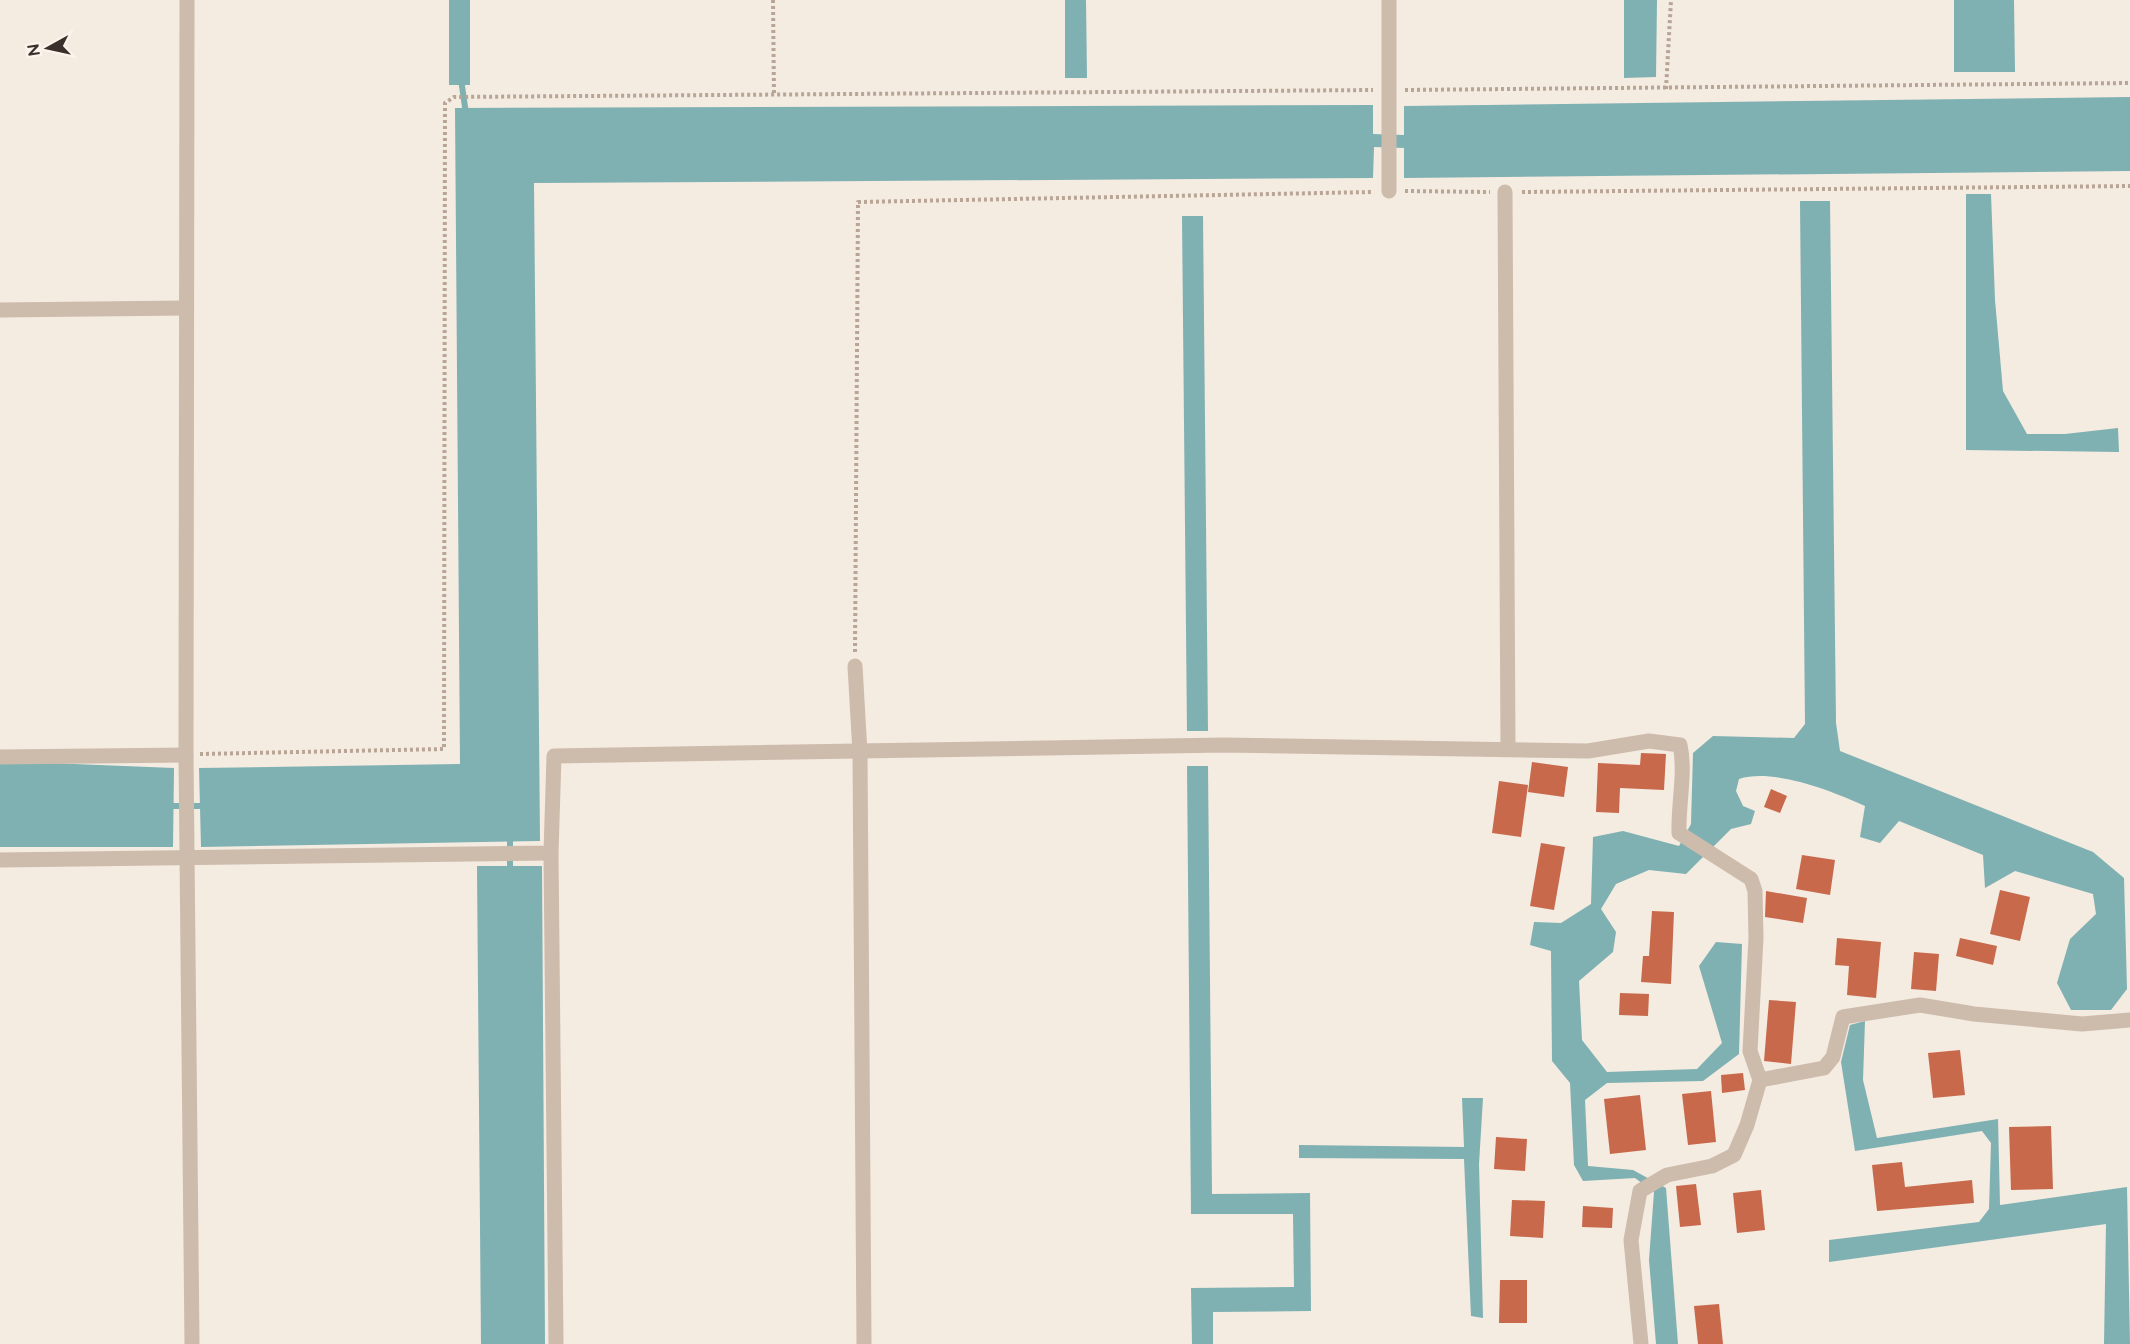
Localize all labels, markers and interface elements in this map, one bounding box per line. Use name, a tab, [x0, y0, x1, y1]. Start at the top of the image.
north arrow	[18, 18, 78, 78]
text: N	[23, 43, 44, 57]

